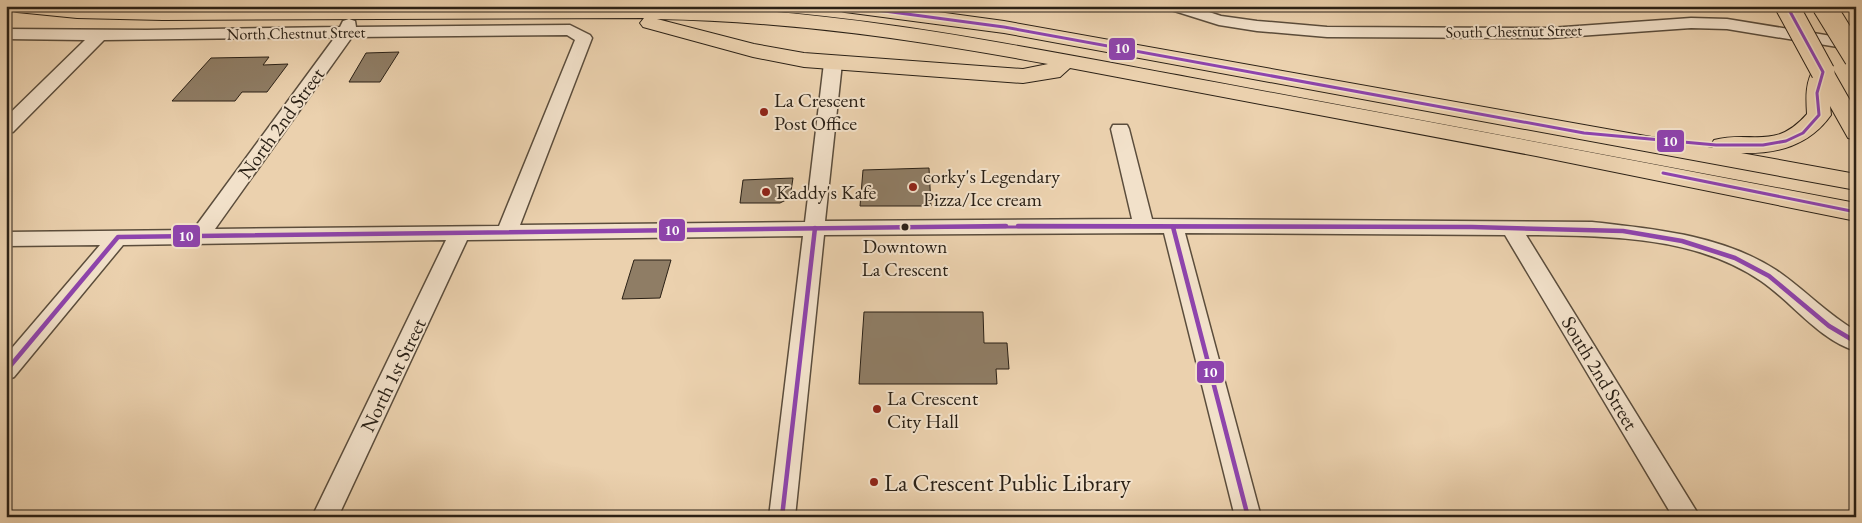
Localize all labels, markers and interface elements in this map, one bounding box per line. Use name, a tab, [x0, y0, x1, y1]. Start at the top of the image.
street label: South Chestnut Street	[1446, 19, 1582, 43]
street label: North Chestnut Street	[226, 21, 366, 45]
line badge: 10	[1108, 37, 1136, 61]
text: 10	[1115, 39, 1130, 57]
street label: North 2nd Street	[232, 62, 331, 184]
place label: La Crescent Post Office	[774, 87, 866, 136]
marker: La Crescent Post Office	[758, 106, 770, 118]
line badge: 10	[1656, 129, 1685, 153]
text: 10	[1663, 132, 1678, 150]
place label: corky's Legendary Pizza/Ice cream	[923, 163, 1060, 212]
place label: Kaddy's Kafe	[776, 179, 877, 205]
marker: corky's Legendary Pizza/Ice cream	[907, 181, 919, 193]
marker: Kaddy's Kafe	[760, 186, 772, 198]
line badge: 10	[658, 218, 686, 242]
text: 10	[665, 221, 680, 239]
marker: Downtown La Crescent	[900, 222, 910, 232]
line badge: 10	[172, 224, 201, 248]
text: 10	[179, 227, 194, 245]
place label: Downtown La Crescent	[862, 234, 948, 282]
street label: South 2nd Street	[1556, 311, 1645, 435]
street label: North 1st Street	[354, 313, 432, 436]
line badge: 10	[1196, 360, 1225, 384]
text: 10	[1203, 363, 1218, 381]
place label: La Crescent City Hall	[887, 385, 979, 434]
marker: La Crescent City Hall	[871, 403, 883, 415]
place label: La Crescent Public Library	[884, 467, 1131, 498]
marker: La Crescent Public Library	[868, 476, 880, 488]

